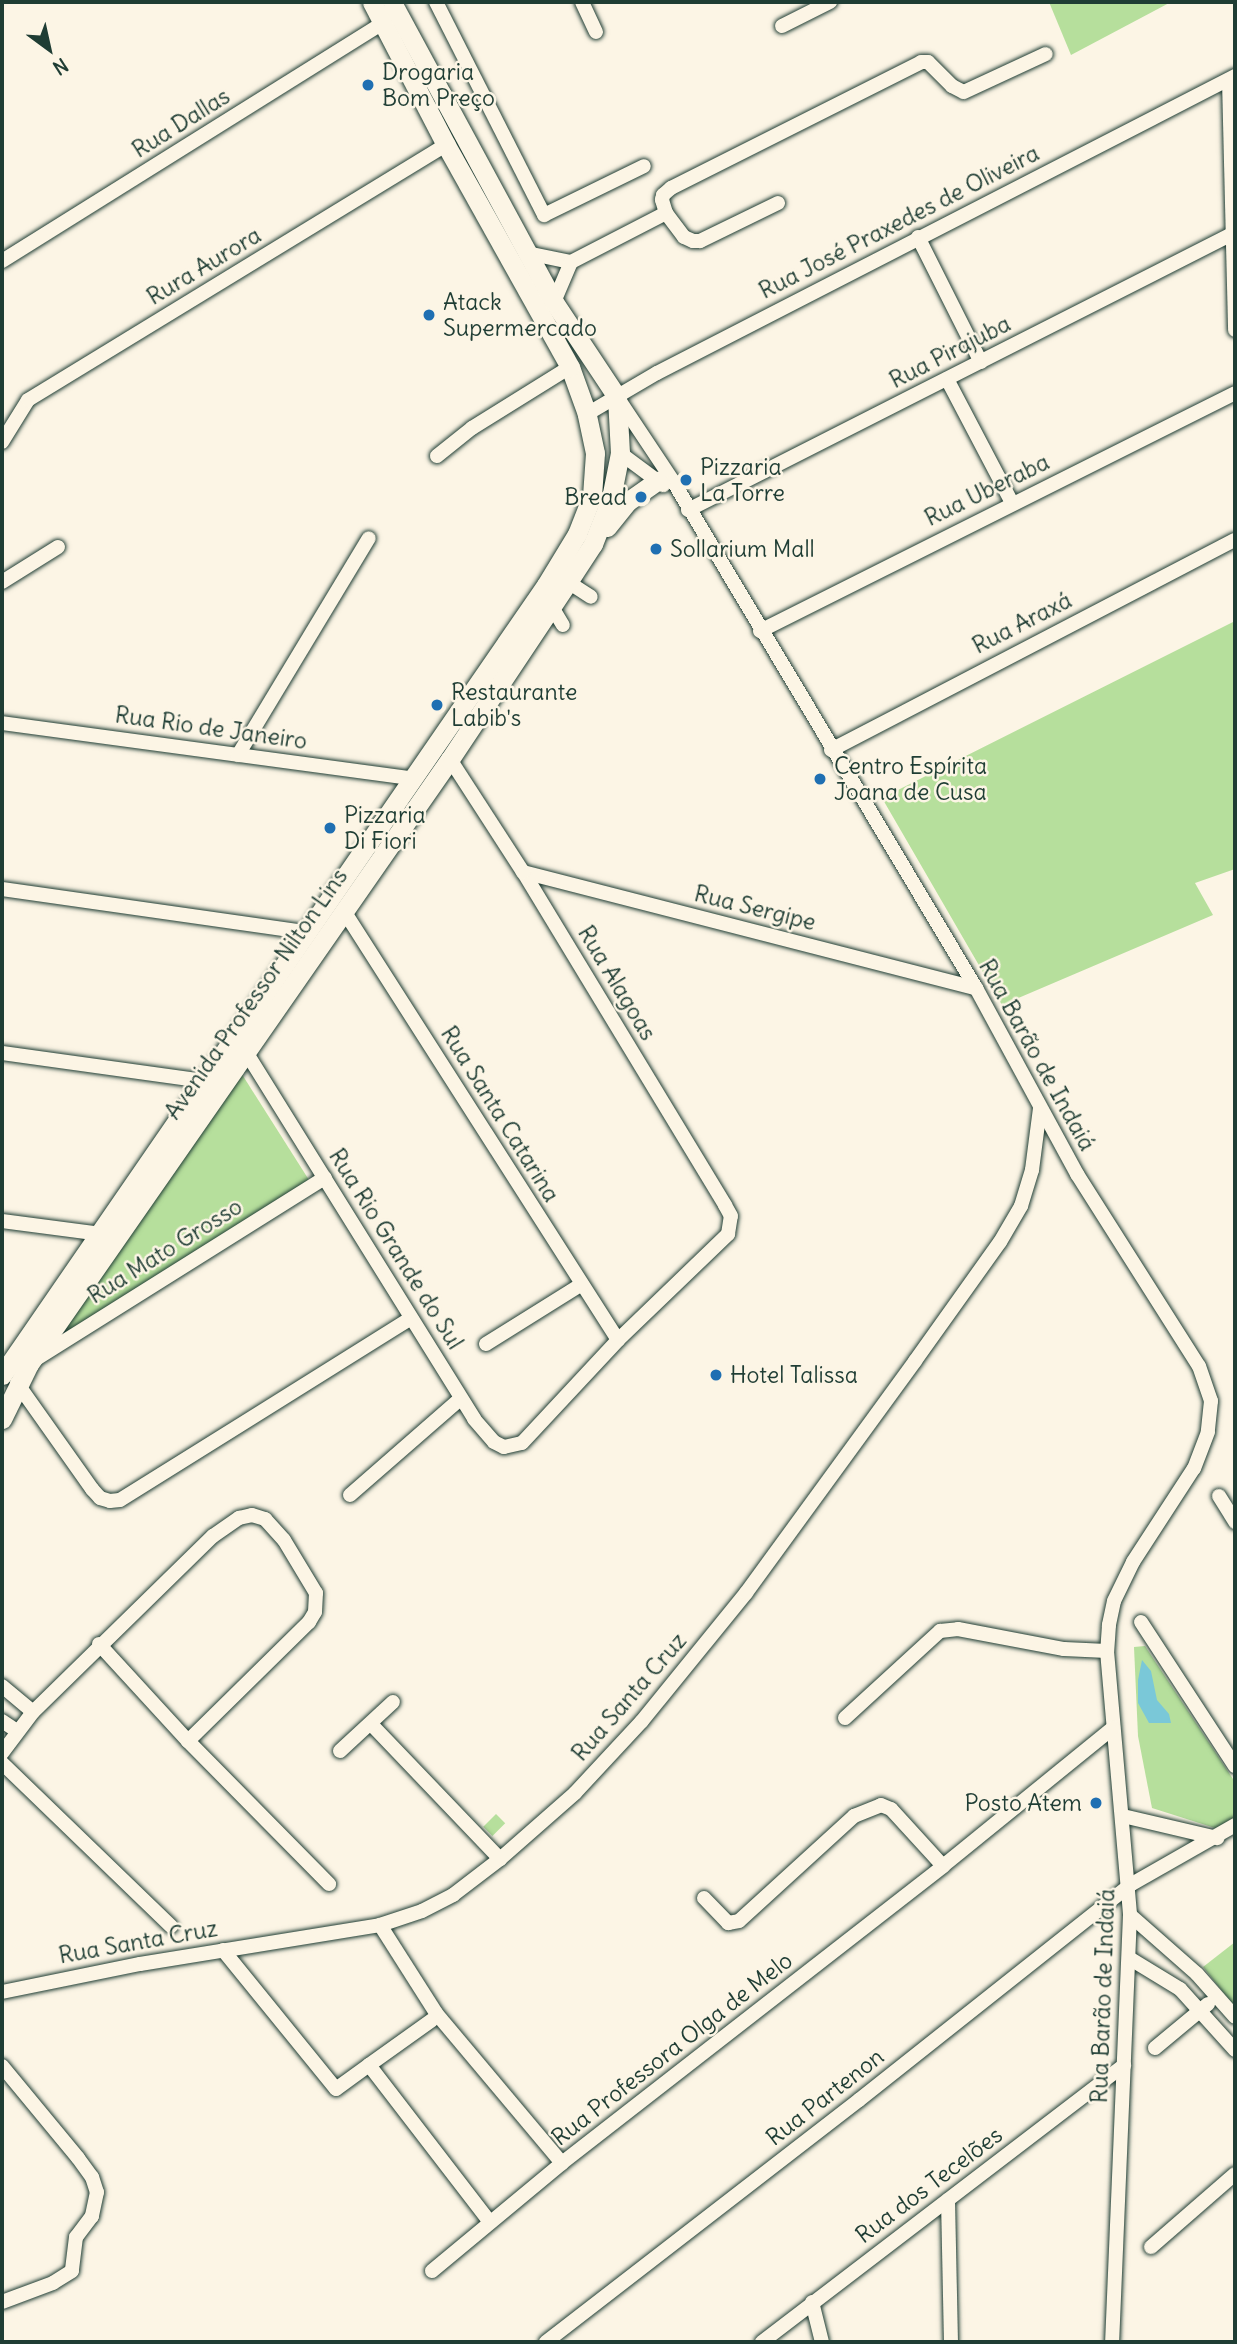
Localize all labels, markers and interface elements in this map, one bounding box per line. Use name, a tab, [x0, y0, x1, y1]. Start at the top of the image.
north arrow	[14, 14, 84, 84]
text: N	[48, 53, 72, 80]
place label: Drogaria Bom Preço	[382, 58, 495, 112]
marker: Drogaria Bom Preço	[360, 77, 376, 93]
street label: Rua Dallas	[127, 82, 235, 164]
street label: Rua José Praxedes de Oliveira	[754, 139, 1044, 305]
street label: Rura Aurora	[142, 221, 266, 311]
place label: Atack Supermercado	[443, 288, 597, 342]
marker: Atack Supermercado	[421, 307, 437, 323]
street label: Rua Pirajuba	[885, 310, 1015, 394]
street label: Rua Uberaba	[920, 448, 1054, 532]
place label: Pizzaria La Torre	[700, 453, 785, 507]
marker: Pizzaria La Torre	[678, 472, 694, 488]
place label: Bread	[564, 483, 627, 511]
marker: Bread	[633, 489, 649, 505]
place label: Sollarium Mall	[670, 535, 815, 563]
marker: Sollarium Mall	[648, 541, 664, 557]
street label: Rua Araxá	[968, 586, 1076, 660]
place label: Restaurante Labib's	[451, 678, 577, 732]
marker: Restaurante Labib's	[429, 697, 445, 713]
street label: Rua Rio de Janeiro	[113, 701, 309, 755]
place label: Centro Espírita Joana de Cusa	[834, 752, 987, 806]
marker: Centro Espírita Joana de Cusa	[812, 771, 828, 787]
place label: Pizzaria Di Fiori	[344, 801, 426, 855]
marker: Pizzaria Di Fiori	[322, 820, 338, 836]
street label: Avenida Professor Nilton Lins	[159, 863, 353, 1125]
street label: Rua Sergipe	[691, 880, 819, 936]
street label: Rua Alagoas	[572, 921, 662, 1045]
street label: Rua Barão de Indaiá	[973, 954, 1101, 1156]
street label: Rua Santa Catarina	[435, 1021, 565, 1207]
street label: Rua Rio Grande do Sul	[323, 1144, 469, 1354]
street label: Rua Mato Grosso	[83, 1192, 247, 1310]
place label: Hotel Talissa	[730, 1361, 858, 1389]
marker: Hotel Talissa	[708, 1367, 724, 1383]
street label: Rua Santa Cruz	[566, 1627, 692, 1767]
place label: Posto Atem	[964, 1789, 1082, 1817]
marker: Posto Atem	[1088, 1795, 1104, 1811]
street label: Rua Barão de Indaiá	[1085, 1888, 1121, 2104]
street label: Rua Santa Cruz	[57, 1914, 219, 1970]
street label: Rua Professora Olga de Melo	[546, 1946, 798, 2152]
street label: Rua Partenon	[761, 2043, 889, 2151]
street label: Rua dos Tecelões	[850, 2121, 1008, 2249]

